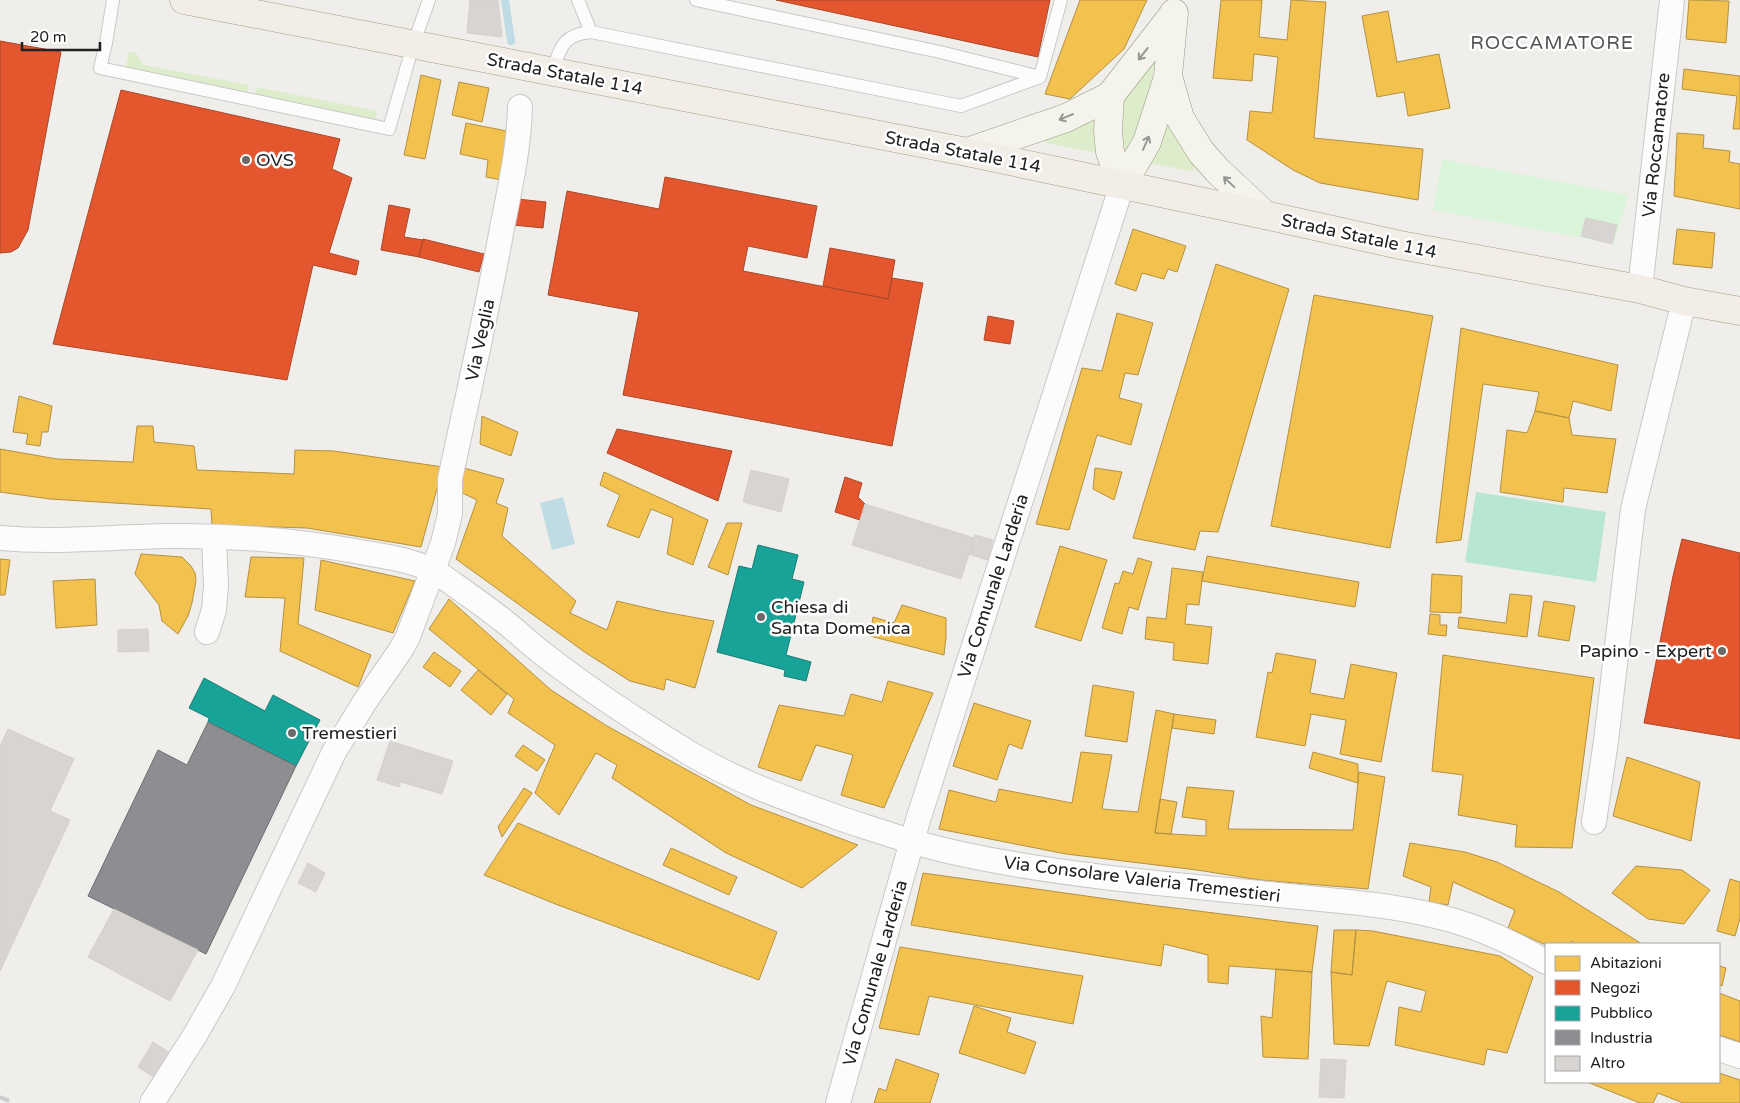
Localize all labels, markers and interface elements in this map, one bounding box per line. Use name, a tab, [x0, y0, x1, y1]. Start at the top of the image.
scale bar	[22, 20, 100, 52]
text: 20 m	[30, 28, 67, 46]
district label: ROCCAMATORE	[1470, 32, 1634, 54]
one-way arrow	[1138, 47, 1148, 61]
street label: Strada Statale 114	[485, 48, 645, 100]
street label: Via Roccamatore	[1637, 71, 1675, 219]
one-way arrow	[1059, 113, 1074, 122]
street label: Strada Statale 114	[883, 126, 1043, 178]
one-way arrow	[1142, 136, 1152, 151]
place label: OVS	[256, 149, 294, 171]
marker: OVS	[240, 154, 252, 166]
one-way arrow	[1222, 176, 1235, 188]
street label: Strada Statale 114	[1279, 209, 1439, 263]
street label: Via Veglia	[461, 297, 499, 383]
street label: Via Comunale Larderia	[953, 491, 1033, 681]
place label: Chiesa di Santa Domenica	[771, 596, 911, 639]
marker: Chiesa di Santa Domenica	[755, 611, 767, 623]
place label: Papino - Expert	[1579, 640, 1712, 662]
marker: Papino - Expert	[1716, 645, 1728, 657]
place label: Tremestieri	[302, 722, 397, 744]
marker: Tremestieri	[286, 727, 298, 739]
street label: Via Consolare Valeria Tremestieri	[1002, 851, 1282, 907]
street label: Via Comunale Larderia	[838, 877, 912, 1069]
legend	[1545, 943, 1720, 1083]
text: Abitazioni	[1590, 954, 1662, 972]
text: Negozi	[1590, 979, 1640, 997]
text: Pubblico	[1590, 1004, 1653, 1022]
text: Industria	[1590, 1029, 1653, 1047]
text: Altro	[1590, 1054, 1625, 1072]

